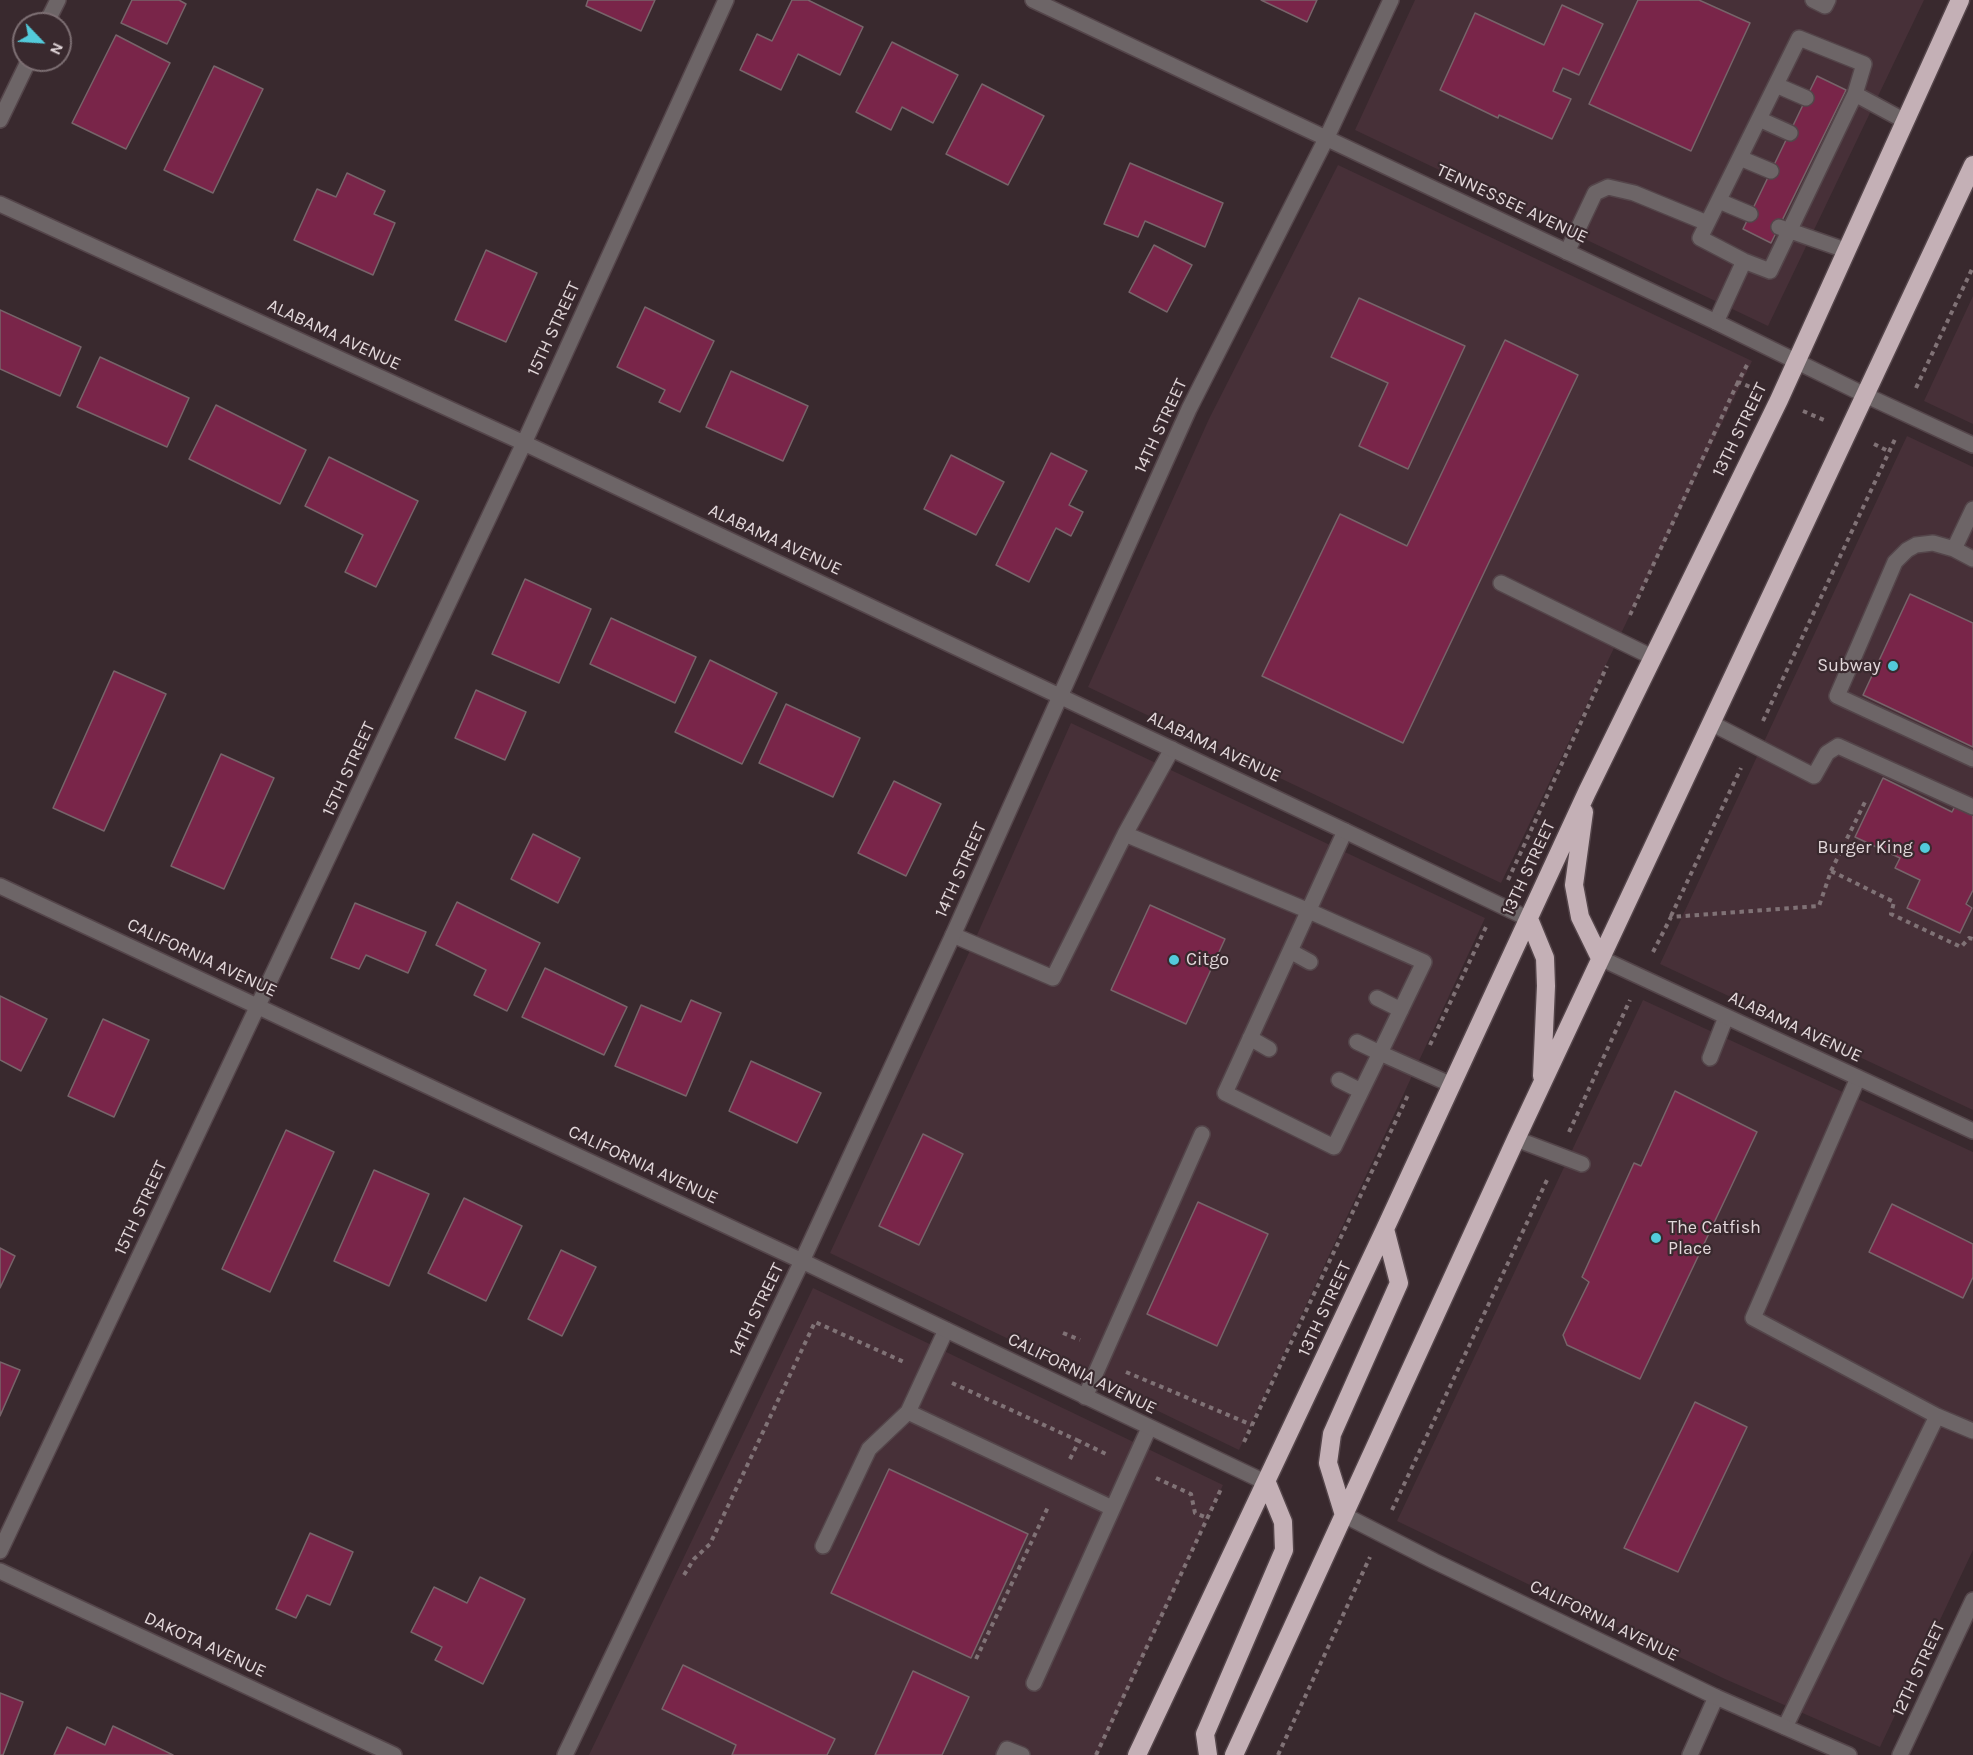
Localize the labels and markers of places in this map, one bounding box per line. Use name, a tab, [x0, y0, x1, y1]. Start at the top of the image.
place label: Subway	[1817, 655, 1881, 677]
marker: Subway	[1886, 659, 1900, 673]
place label: Burger King	[1817, 837, 1913, 859]
marker: Burger King	[1918, 841, 1932, 855]
place label: Citgo	[1186, 949, 1229, 971]
marker: Citgo	[1167, 953, 1181, 967]
place label: The Catfish Place	[1668, 1217, 1761, 1260]
marker: The Catfish Place	[1649, 1231, 1663, 1245]

